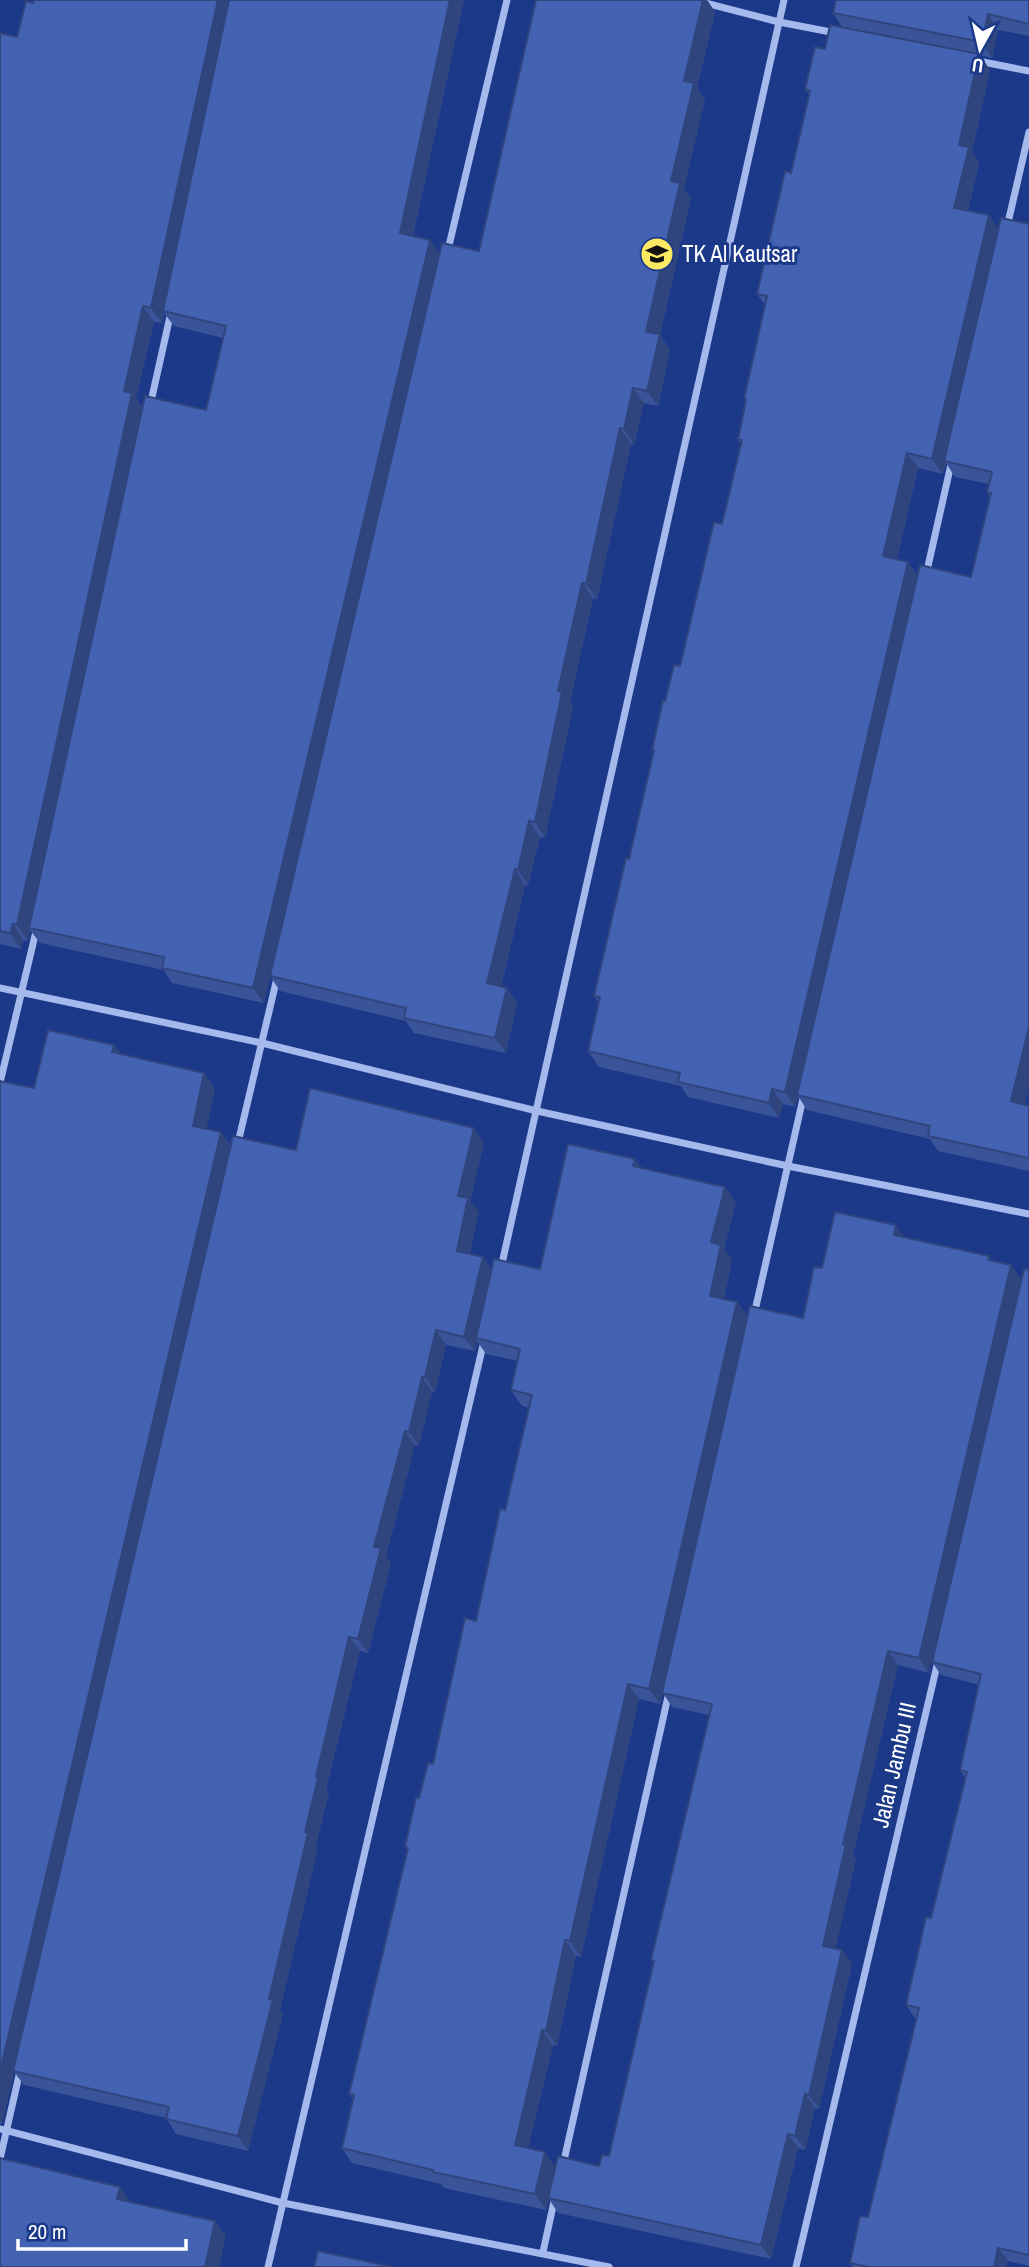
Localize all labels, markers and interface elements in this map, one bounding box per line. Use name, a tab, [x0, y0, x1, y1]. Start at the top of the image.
north arrow	[945, 14, 1015, 84]
text: U	[970, 52, 985, 79]
school or university icon: TK Al Kautsar	[638, 235, 676, 273]
place label: TK Al Kautsar	[682, 238, 798, 269]
street label: Jalan Jambu III	[864, 1699, 923, 1831]
scale bar	[18, 2208, 186, 2252]
text: 20 m	[28, 2217, 66, 2246]

